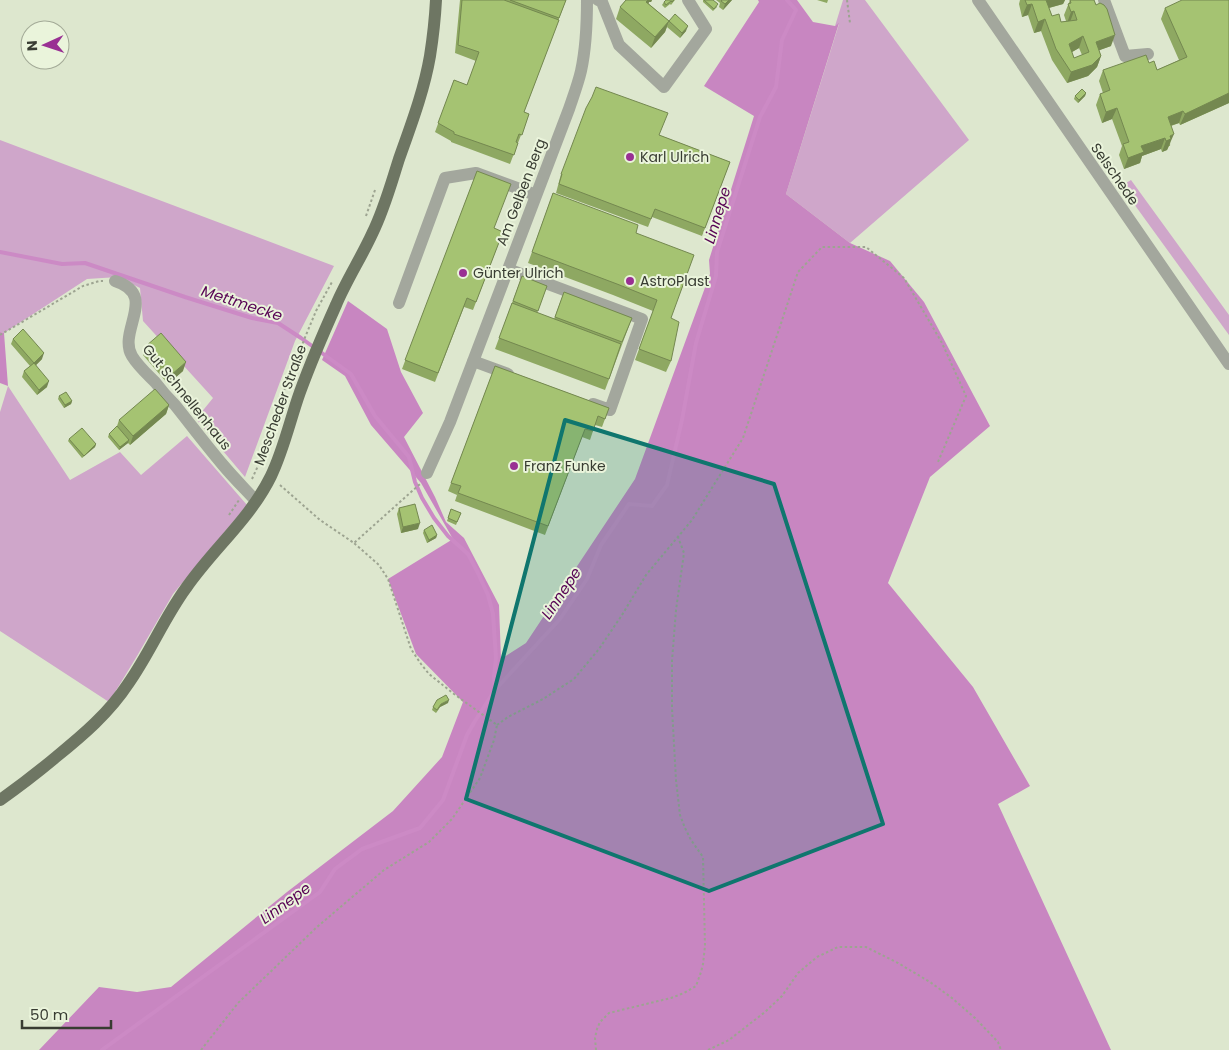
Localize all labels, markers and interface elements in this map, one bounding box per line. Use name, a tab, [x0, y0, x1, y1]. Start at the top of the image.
north arrow	[20, 20, 70, 70]
text: N	[22, 40, 42, 51]
street label: Am Gelben Berg	[491, 135, 551, 249]
street label: Selschede	[1086, 139, 1144, 209]
place label: Karl Ulrich	[640, 147, 709, 167]
marker: Karl Ulrich	[624, 151, 636, 163]
water label: Linnepe	[698, 184, 736, 246]
place label: Günter Ulrich	[473, 263, 564, 283]
marker: Günter Ulrich	[457, 267, 469, 279]
place label: AstroPlast	[640, 271, 709, 291]
marker: AstroPlast	[624, 275, 636, 287]
water label: Mettmecke	[199, 280, 285, 326]
street label: Gut Schnellenhaus	[138, 340, 236, 454]
street label: Mescheder Straße	[249, 341, 311, 468]
place label: Franz Funke	[524, 456, 606, 476]
marker: Franz Funke	[508, 460, 520, 472]
water label: Linnepe	[536, 563, 586, 623]
water label: Linnepe	[255, 877, 315, 929]
scale bar	[22, 998, 111, 1030]
text: 50 m	[30, 1004, 68, 1025]

